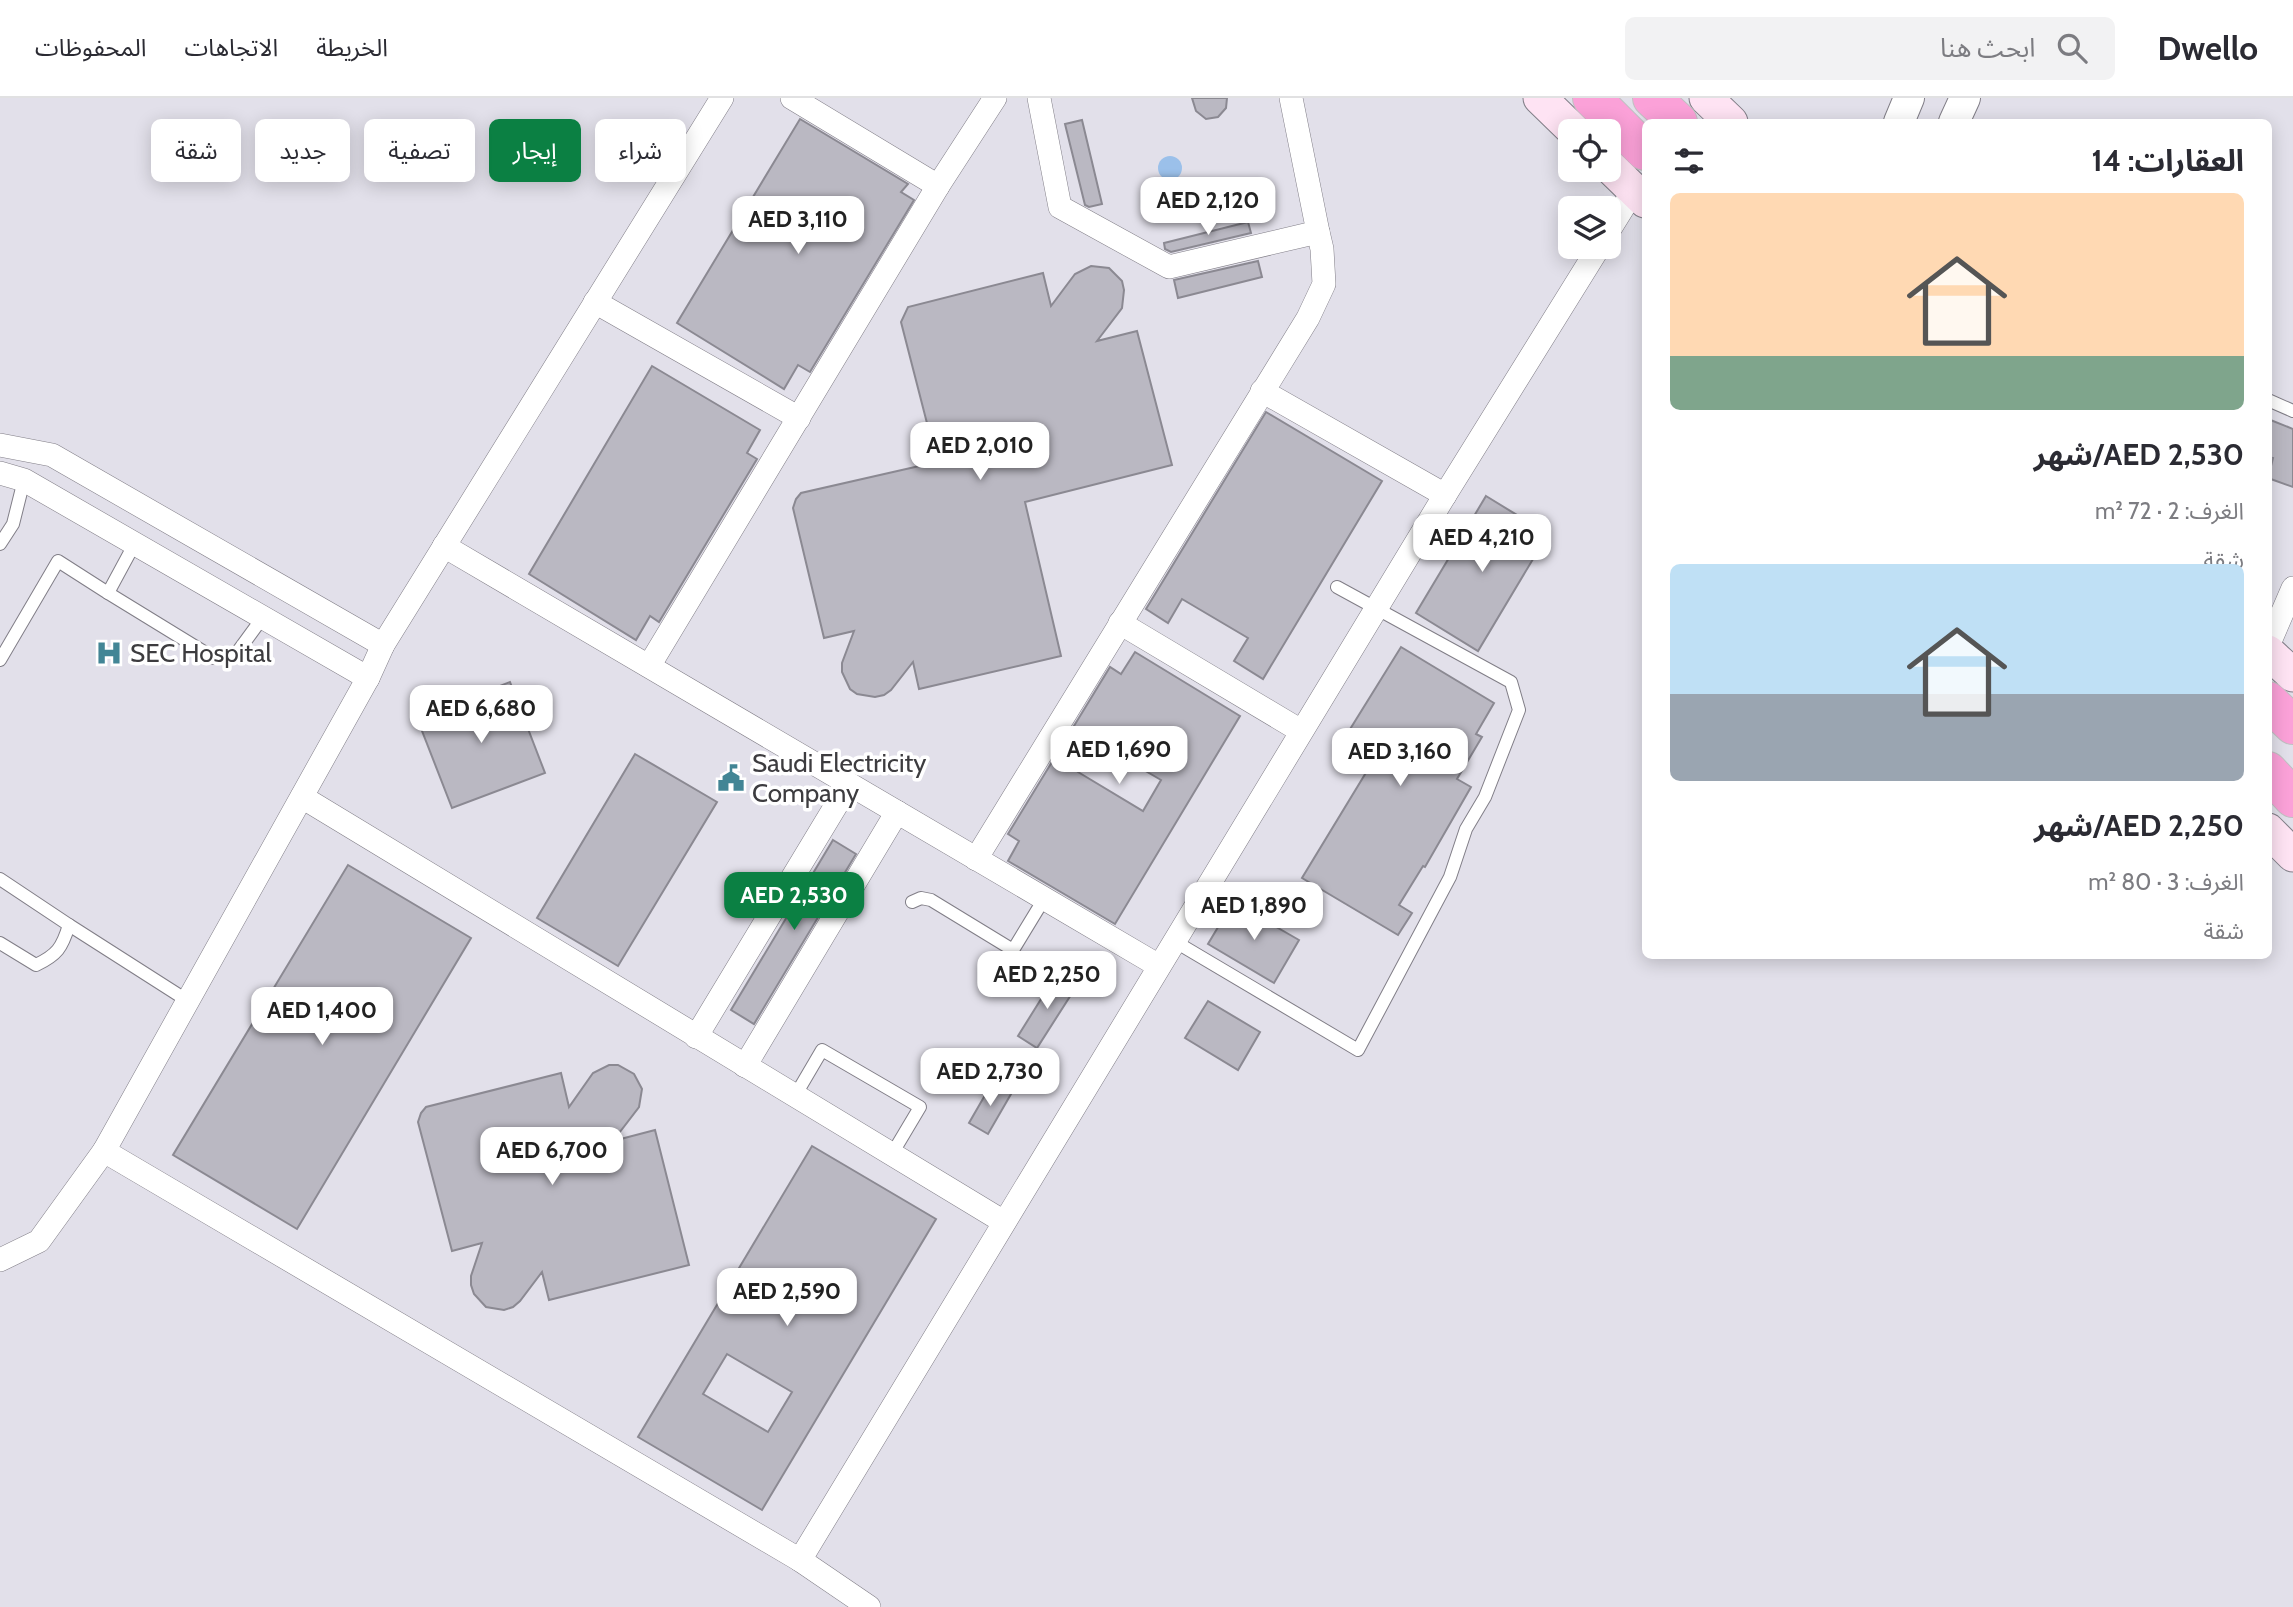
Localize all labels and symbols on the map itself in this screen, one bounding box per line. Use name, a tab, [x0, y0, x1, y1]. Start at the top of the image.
pin: AED 2,120	[1128, 178, 1288, 237]
pin: AED 3,110	[718, 197, 878, 256]
pin: AED 2,010	[900, 422, 1060, 482]
pin: AED 4,210	[1402, 514, 1562, 574]
place label: SEC Hospital	[130, 637, 272, 669]
hospital icon: SEC Hospital	[94, 638, 124, 668]
pin: AED 6,680	[401, 686, 561, 745]
pin: AED 1,690	[1039, 726, 1199, 786]
pin: AED 3,160	[1320, 728, 1480, 788]
place label: Saudi Electricity Company	[752, 747, 926, 809]
public building icon: Saudi Electricity Company	[716, 763, 746, 793]
pin: AED 2,530	[714, 872, 874, 932]
pin: AED 1,890	[1174, 882, 1334, 942]
pin: AED 2,250	[967, 951, 1127, 1011]
pin: AED 1,400	[242, 988, 402, 1047]
pin: AED 2,730	[910, 1048, 1070, 1108]
pin: AED 6,700	[472, 1128, 632, 1187]
pin: AED 2,590	[707, 1268, 867, 1328]

